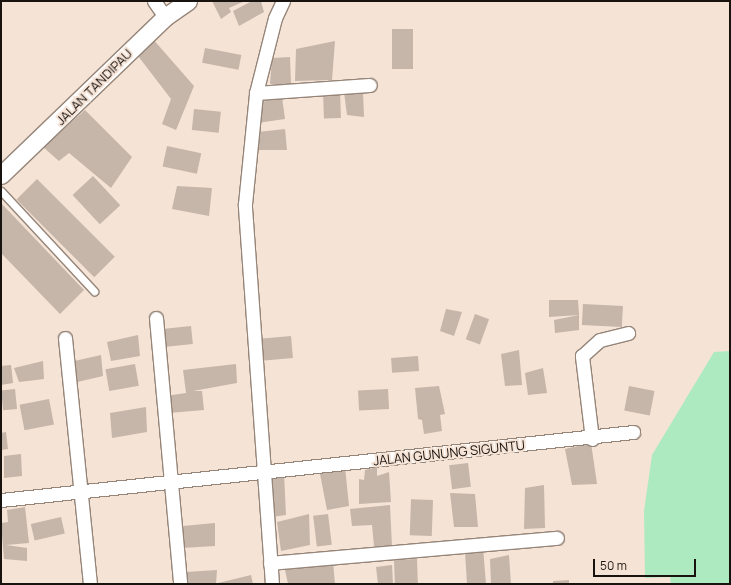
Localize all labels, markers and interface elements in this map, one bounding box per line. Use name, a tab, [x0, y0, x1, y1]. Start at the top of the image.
street label: JALAN TANDIPAU	[53, 46, 135, 128]
street label: JALAN GUNUNG SIGUNTU	[372, 437, 526, 469]
scale bar	[595, 551, 698, 577]
text: 50 m	[600, 557, 627, 574]

